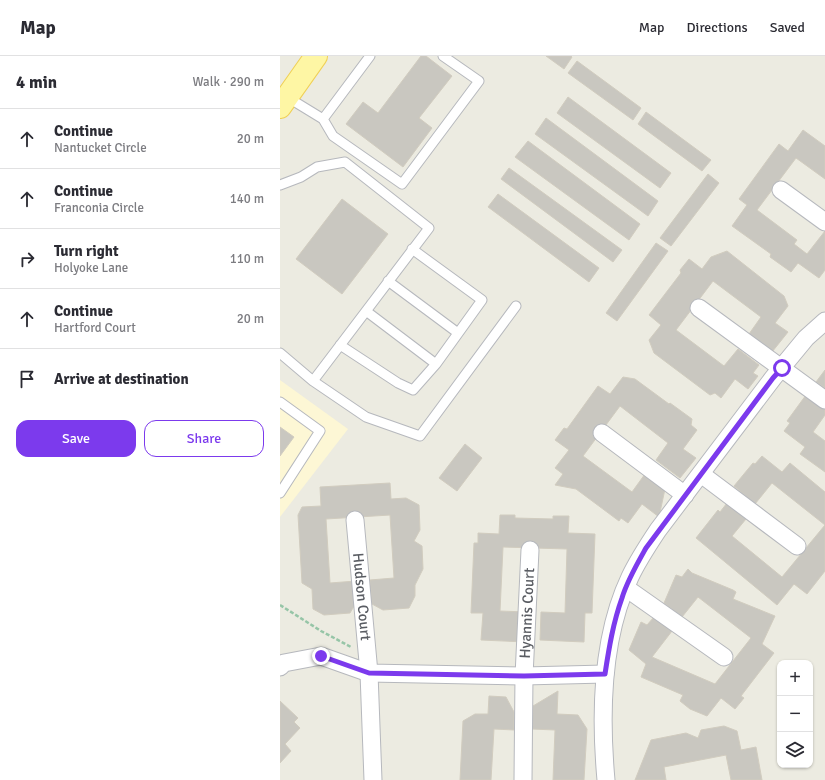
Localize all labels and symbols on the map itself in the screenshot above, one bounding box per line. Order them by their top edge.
route start [773,359,791,377]
street label: Hudson Court [349,552,375,641]
street label: Hyannis Court [516,567,538,659]
route end [312,647,330,665]

